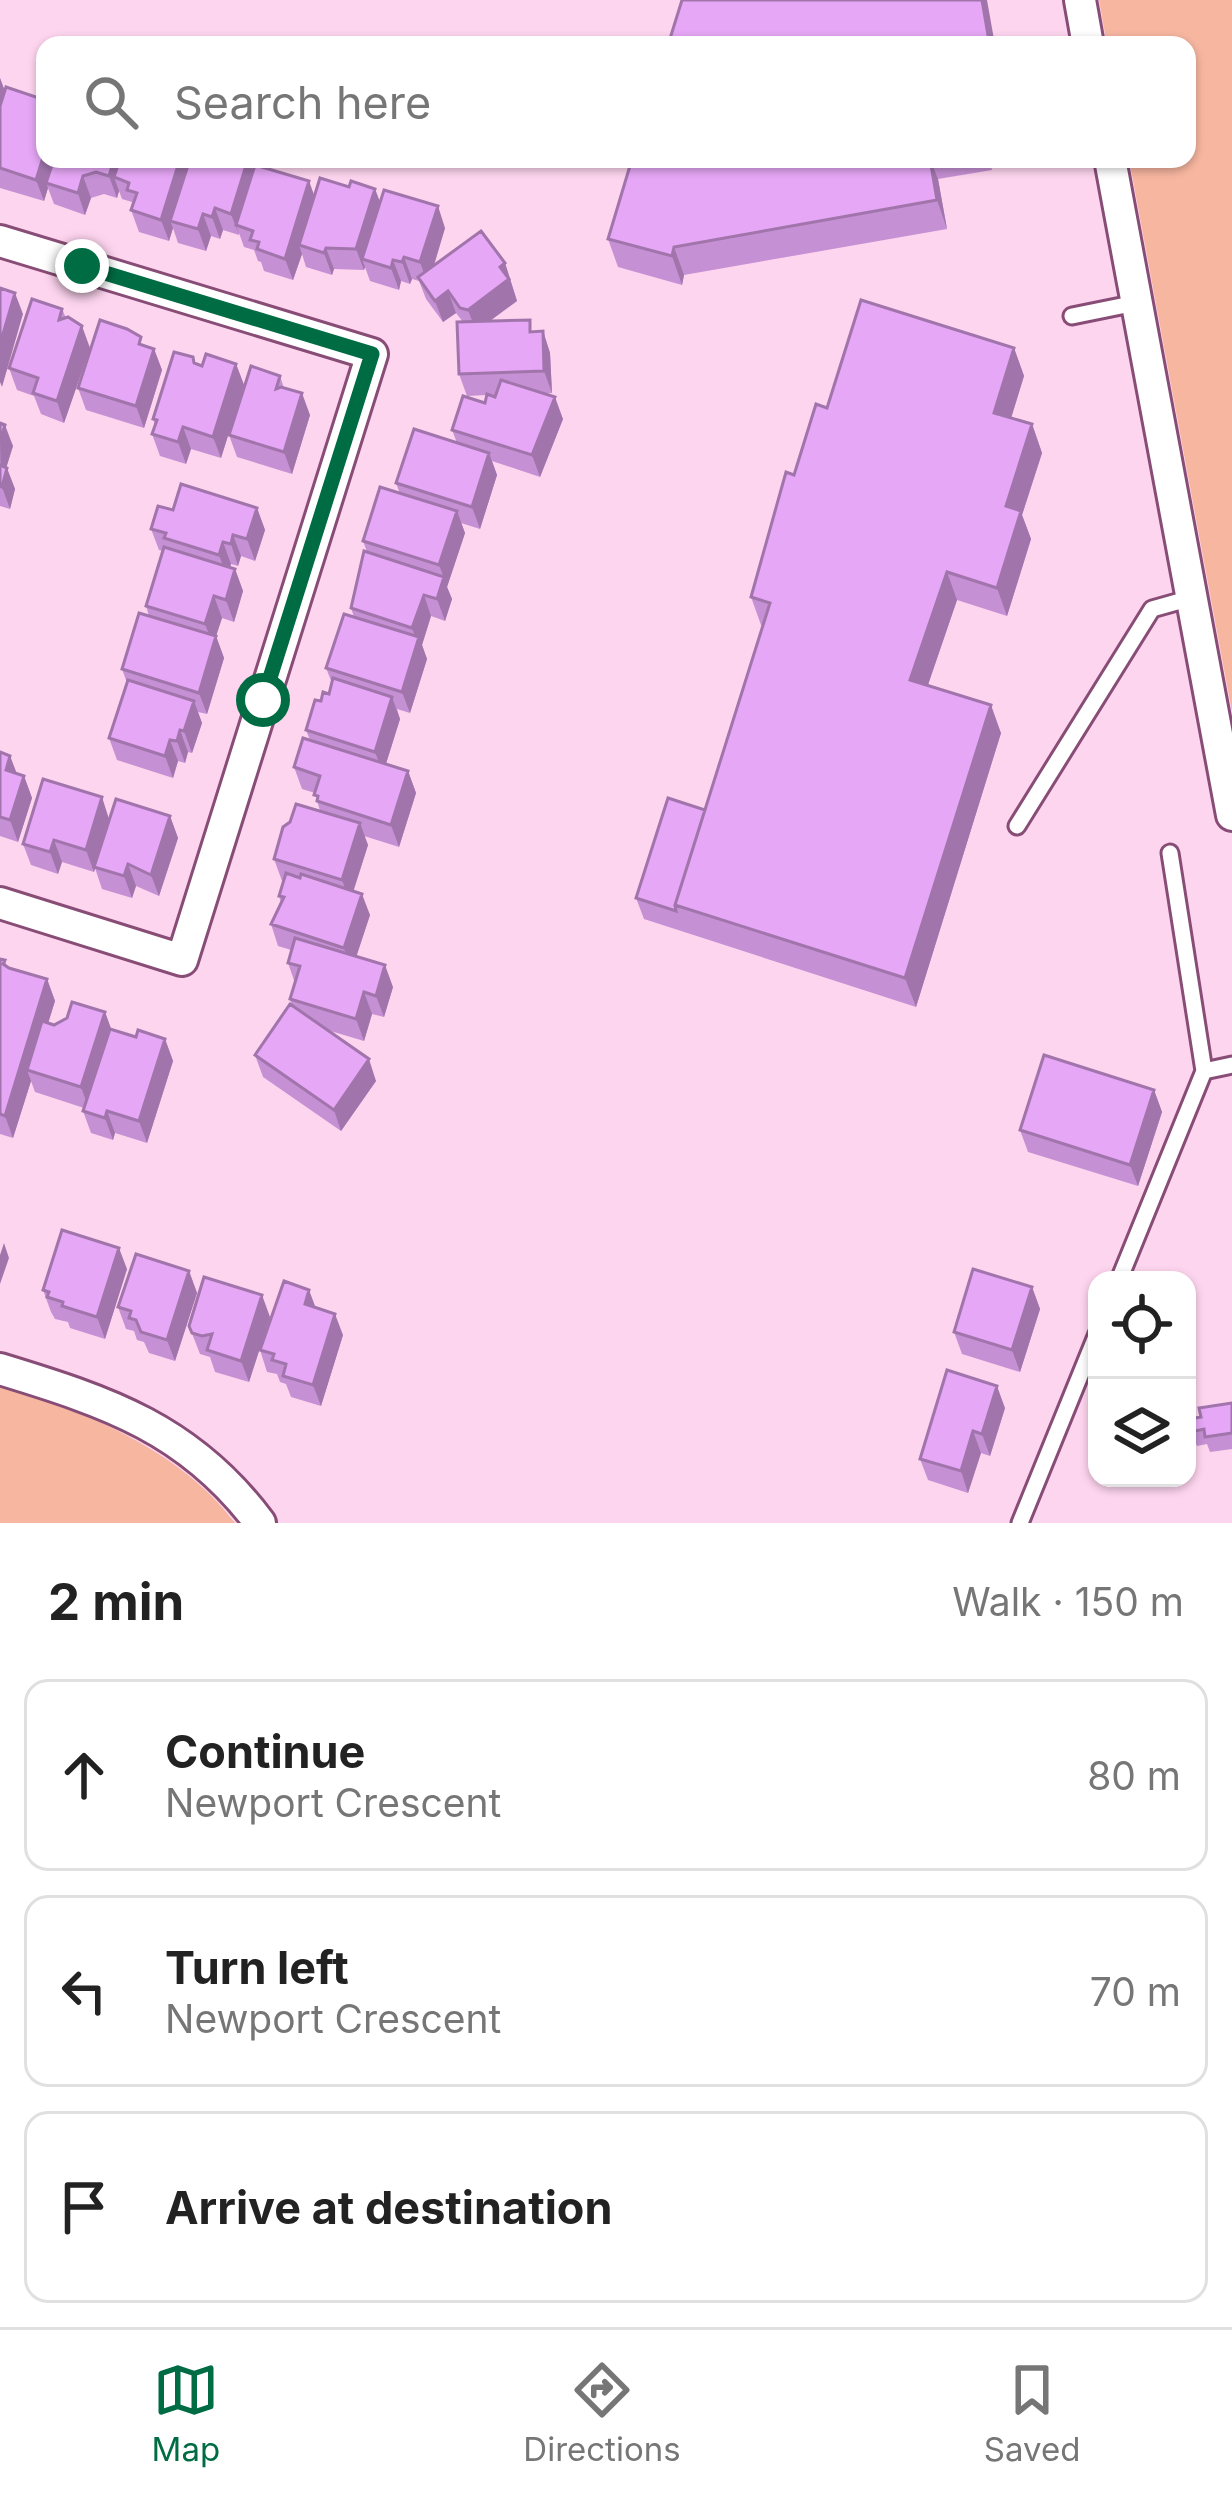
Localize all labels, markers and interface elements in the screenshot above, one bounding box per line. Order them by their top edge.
search box [36,36,1196,168]
icon: search [78,69,144,135]
text: Search here [174,75,431,130]
route end [55,239,109,293]
route start [236,673,290,727]
map controls [1088,1271,1196,1487]
button: locate [1088,1271,1196,1379]
button: layers [1088,1379,1196,1487]
text: 2 min [48,1571,184,1632]
text: Walk · 150 m [952,1578,1184,1625]
text: Continue [165,1724,365,1779]
icon: ahead [51,1742,117,1808]
text: 80 m [1087,1752,1181,1799]
text: Newport Crescent [165,1779,501,1826]
text: Turn left [165,1940,349,1995]
icon: left [51,1958,117,2024]
text: 70 m [1090,1968,1181,2015]
text: Newport Crescent [165,1995,501,2042]
icon: arrive [51,2174,117,2240]
text: Arrive at destination [165,2180,612,2235]
tab: Map [152,2357,220,2469]
tab: Directions [523,2357,681,2469]
tab: Saved [984,2357,1080,2469]

